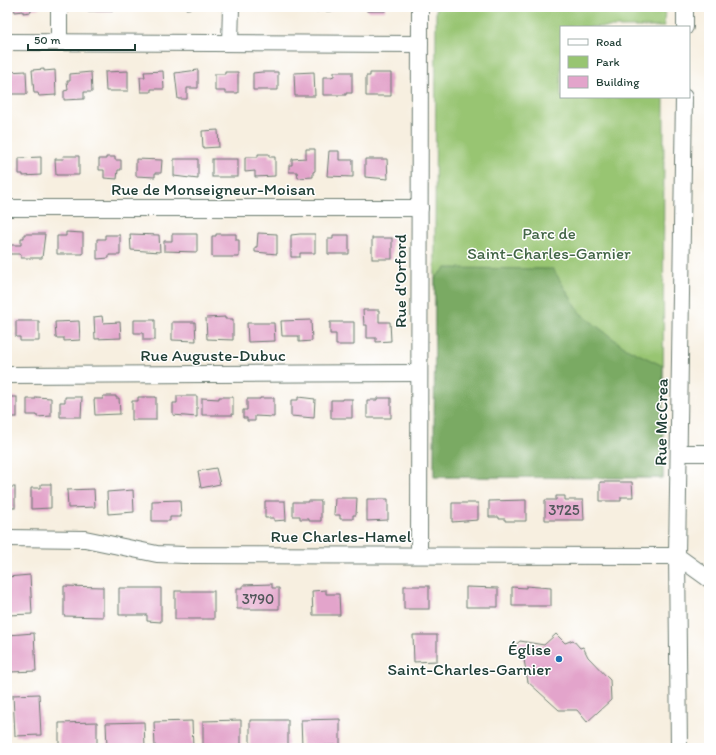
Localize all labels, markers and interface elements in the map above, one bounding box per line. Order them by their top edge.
scale bar [28,26,135,52]
legend [560,26,690,98]
text: 50 m [34,33,60,47]
text: Road [596,35,622,49]
text: Park [596,55,620,69]
text: Building [596,75,640,89]
street label: Rue de Monseigneur-Moisan [111,179,315,199]
park label: Parc de Saint-Charles-Garnier [467,223,631,263]
street label: Rue d'Orford [390,234,410,328]
street label: Rue Auguste-Dubuc [140,345,286,365]
street label: Rue McCrea [650,378,672,466]
house number: 3725 [548,501,580,519]
street label: Rue Charles-Hamel [271,526,412,546]
house number: 3790 [242,590,274,608]
place label: Église Saint-Charles-Garnier [387,639,551,679]
marker: Église Saint-Charles-Garnier [554,654,564,664]

